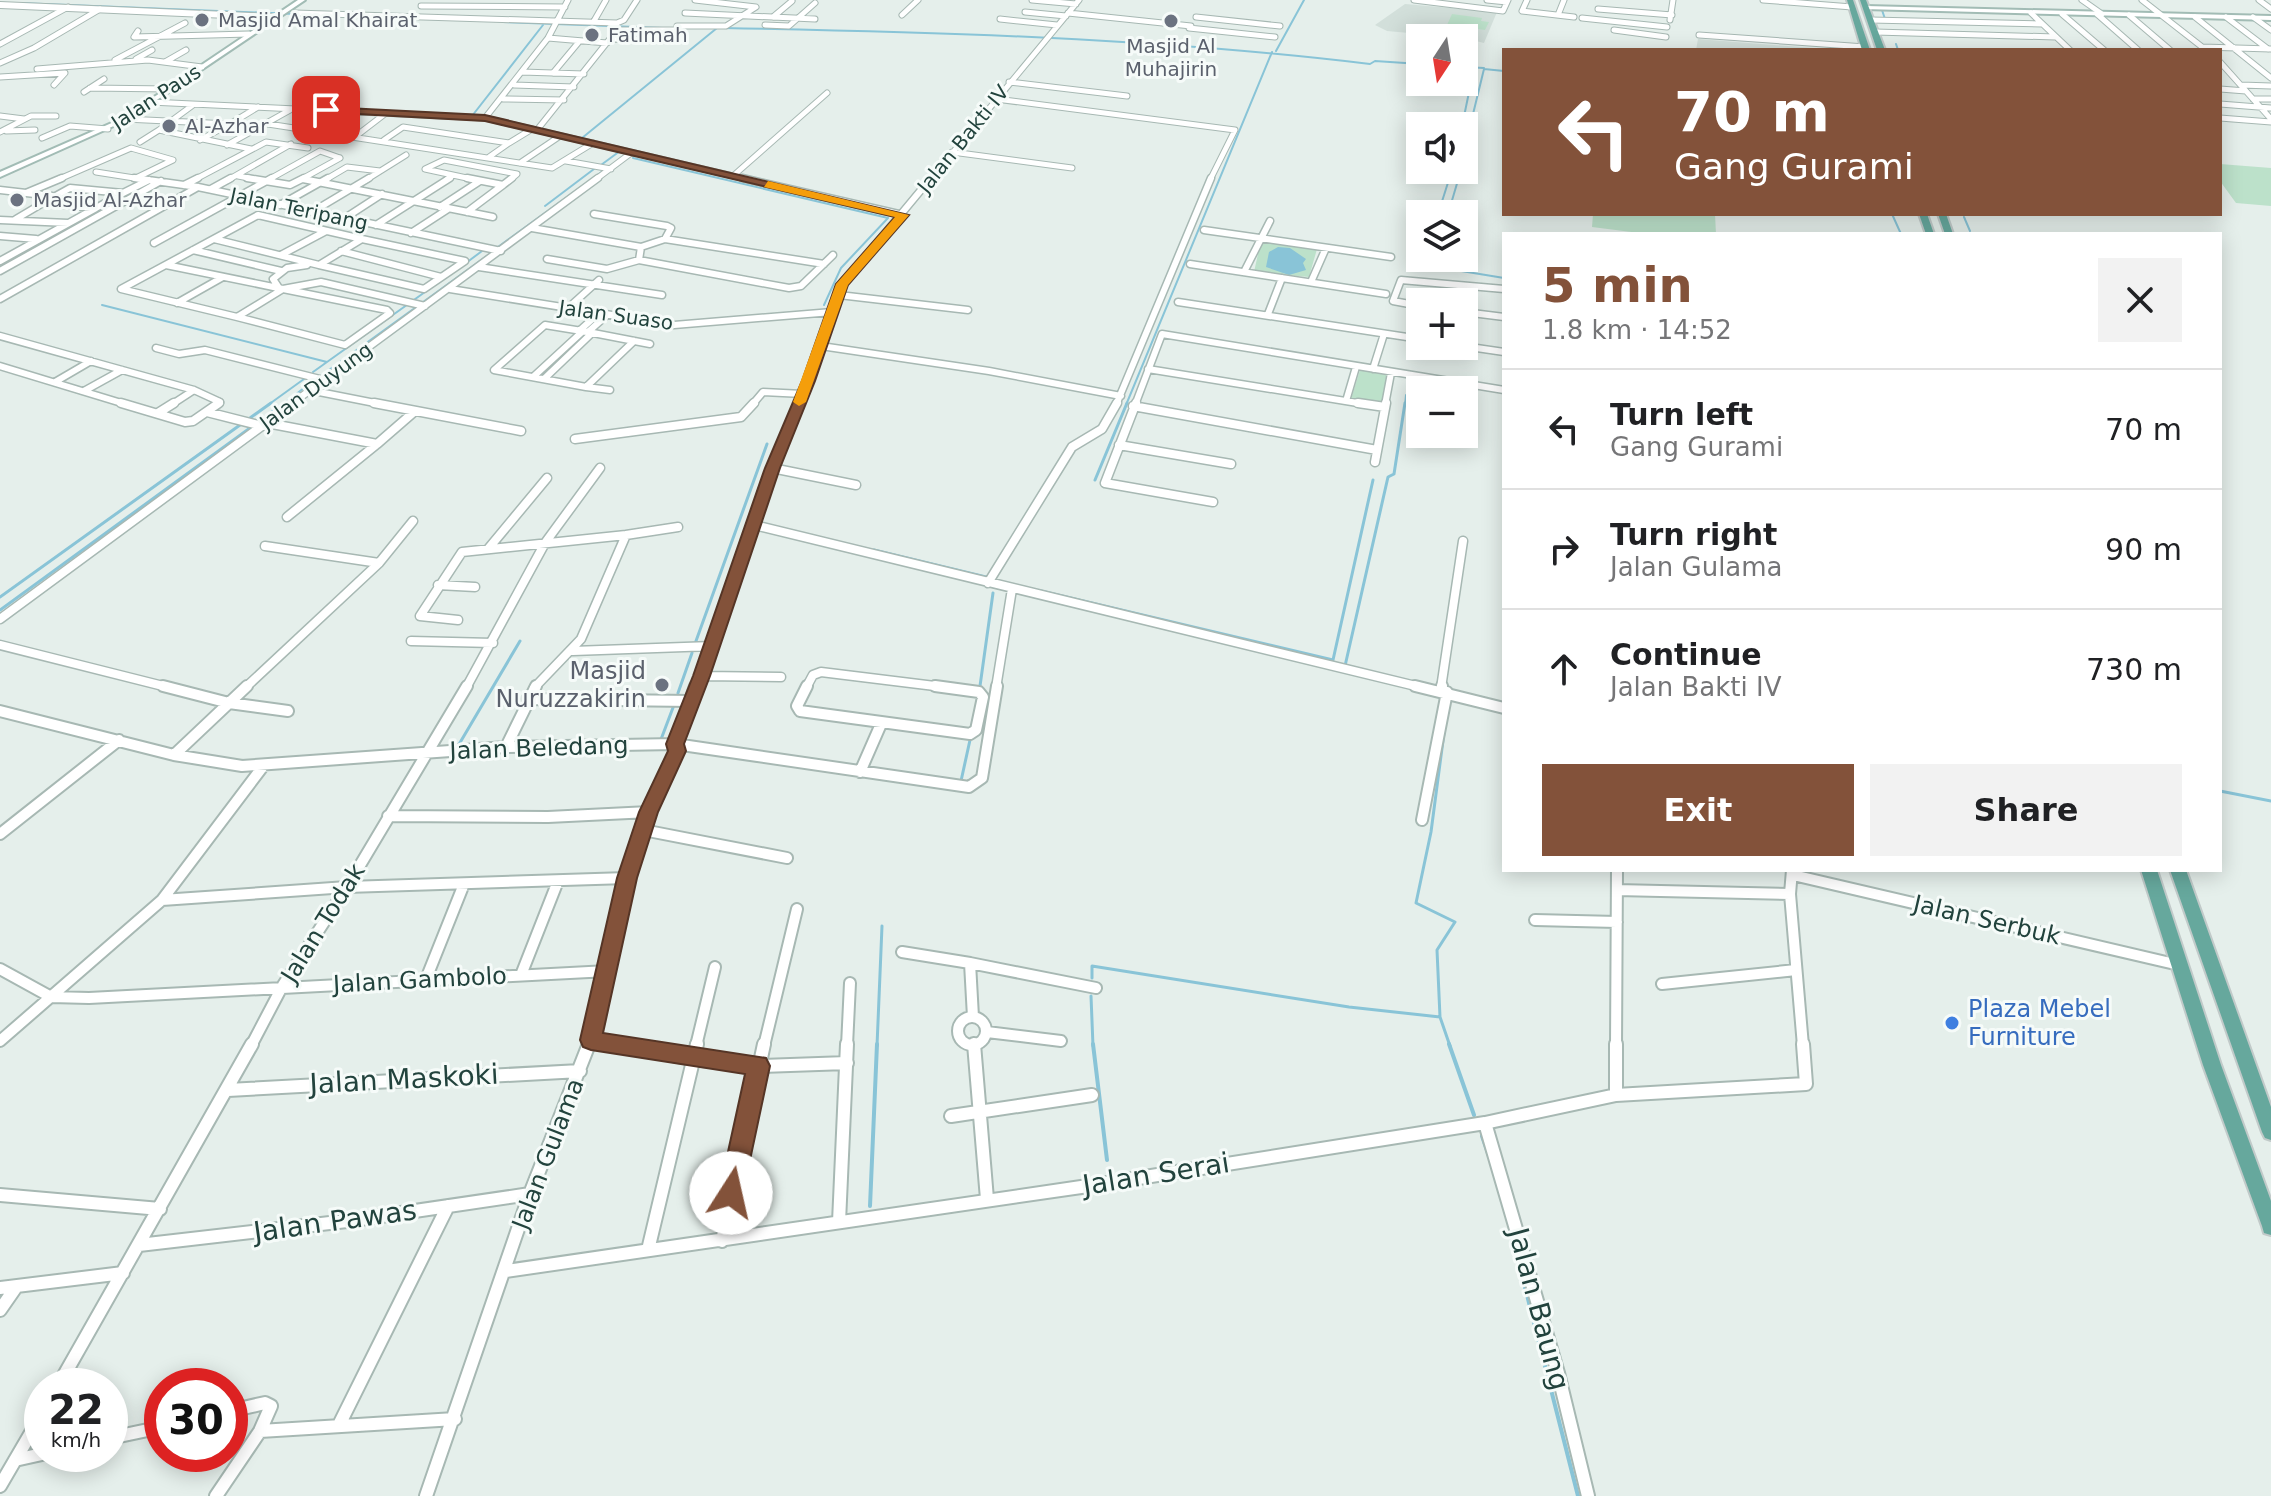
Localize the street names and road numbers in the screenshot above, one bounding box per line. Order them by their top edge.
street label: Jalan Paus [105,59,205,136]
street label: Jalan Bakti IV [911,80,1014,199]
street label: Jalan Teripang [226,182,370,235]
street label: Jalan Suaso [555,295,675,335]
street label: Jalan Duyung [254,337,377,436]
street label: Jalan Beledang [447,731,629,765]
street label: Jalan Todak [274,858,371,989]
street label: Jalan Serbuk [1909,889,2063,951]
street label: Jalan Gambolo [330,961,508,999]
street label: Jalan Maskoki [307,1058,499,1101]
street label: Jalan Gulama [506,1075,590,1235]
street label: Jalan Serai [1078,1146,1232,1202]
street label: Jalan Pawas [249,1193,419,1249]
street label: Jalan Baung [1501,1222,1577,1394]

